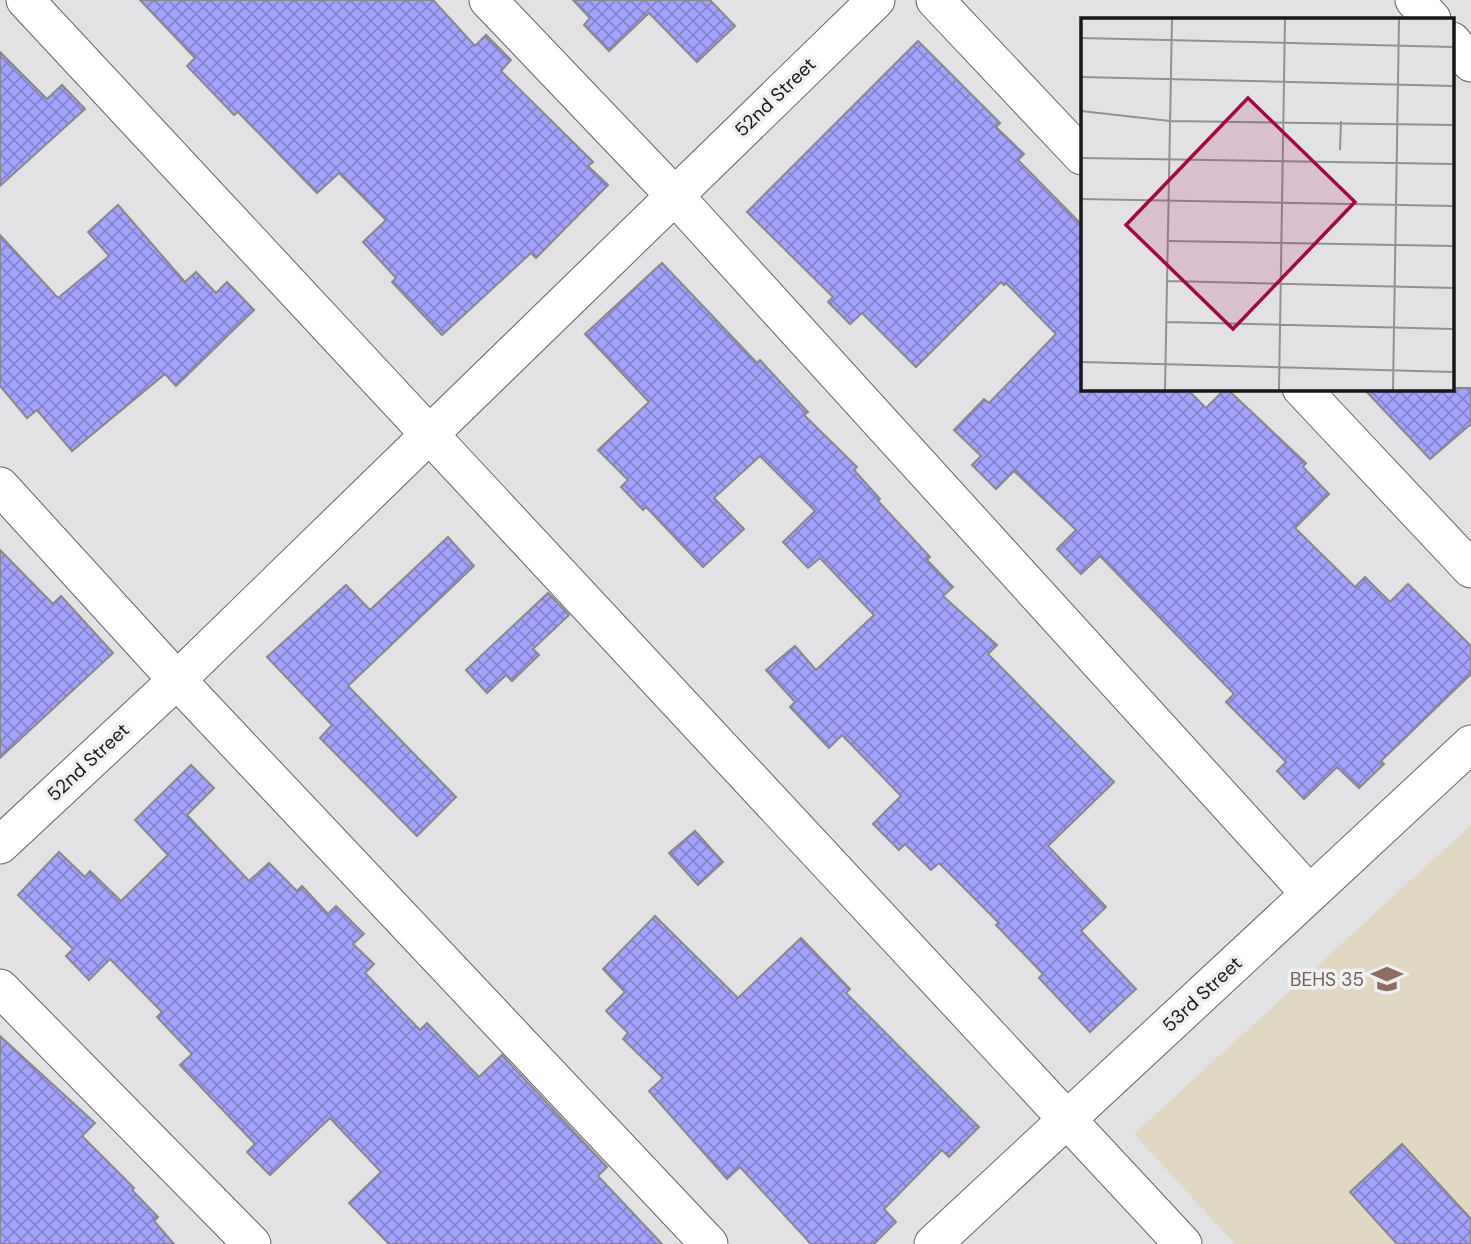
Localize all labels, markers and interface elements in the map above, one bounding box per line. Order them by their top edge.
inset map [1081,18,1454,390]
street label: 52nd Street [729,52,821,142]
street label: 52nd Street [41,717,135,807]
street label: 53rd Street [1157,951,1247,1037]
school or university icon: BEHS 35 [1370,962,1404,996]
place label: BEHS 35 [1290,967,1364,992]

